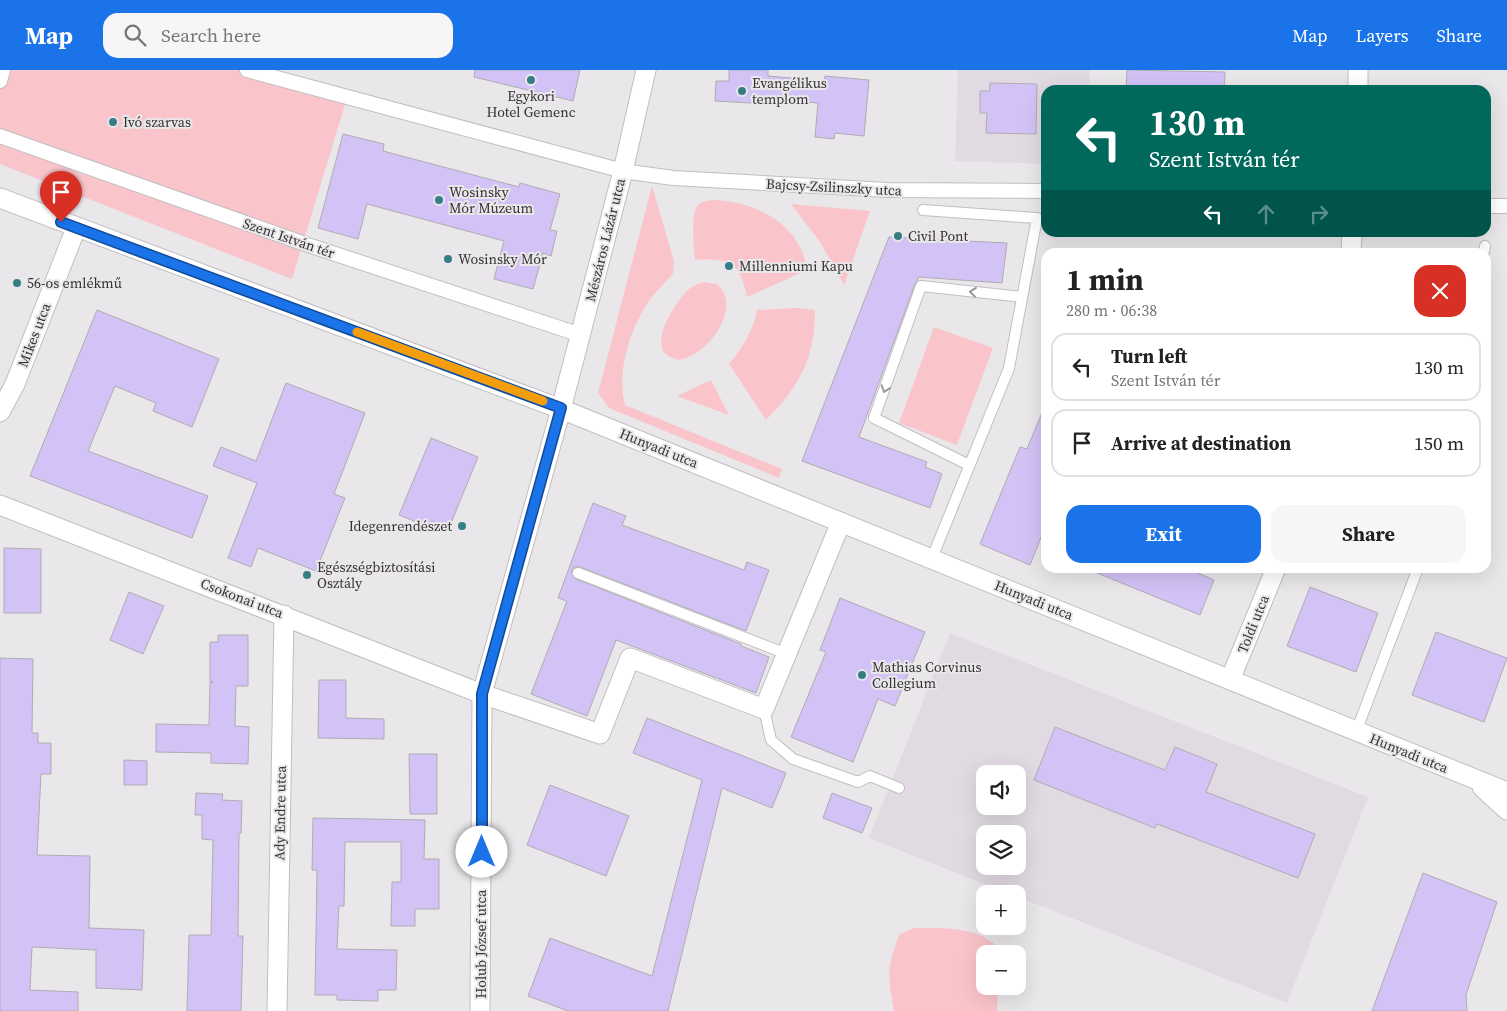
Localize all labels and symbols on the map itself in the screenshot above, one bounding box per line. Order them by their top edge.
place label: Evangélikus templom [752,73,827,109]
marker: Egykori Hotel Gemenc [525,74,537,86]
marker: Evangélikus templom [736,85,748,97]
place label: Egykori Hotel Gemenc [486,86,576,122]
place label: Ivó szarvas [123,112,191,132]
marker: Ivó szarvas [107,116,119,128]
pin [40,171,82,222]
street label: Bajcsy-Zsilinszky utca [766,173,903,201]
street label: Mészáros Lázár utca [580,175,630,304]
place label: Wosinsky Mór Múzeum [449,182,533,218]
marker: Wosinsky Mór Múzeum [433,194,445,206]
street label: Szent István tér [240,213,338,263]
place label: Civil Pont [908,226,969,246]
marker: Civil Pont [892,230,904,242]
place label: Wosinsky Mór [458,249,547,269]
marker: Wosinsky Mór [442,253,454,265]
place label: Millenniumi Kapu [739,256,853,276]
marker: Millenniumi Kapu [723,260,735,272]
place label: 56-os emlékmű [27,273,122,293]
marker: 56-os emlékmű [11,277,23,289]
one-way arrow [969,287,977,298]
street label: Mikes utca [13,299,56,370]
one-way arrow [880,385,890,393]
street label: Hunyadi utca [617,423,702,473]
place label: Idegenrendészet [349,516,452,536]
marker: Idegenrendészet [456,520,468,532]
place label: Egészségbiztosítási Osztály [317,557,435,593]
marker: Egészségbiztosítási Osztály [301,569,313,581]
street label: Csokonai utca [198,573,287,623]
street label: Hunyadi utca [992,575,1077,625]
street label: Toldi utca [1232,591,1274,656]
place label: Mathias Corvinus Collegium [872,657,982,693]
marker: Mathias Corvinus Collegium [856,669,868,681]
street label: Hunyadi utca [1367,728,1452,778]
street label: Ady Endre utca [269,764,291,861]
position arrow [455,825,507,877]
street label: Holub József utca [471,889,491,998]

